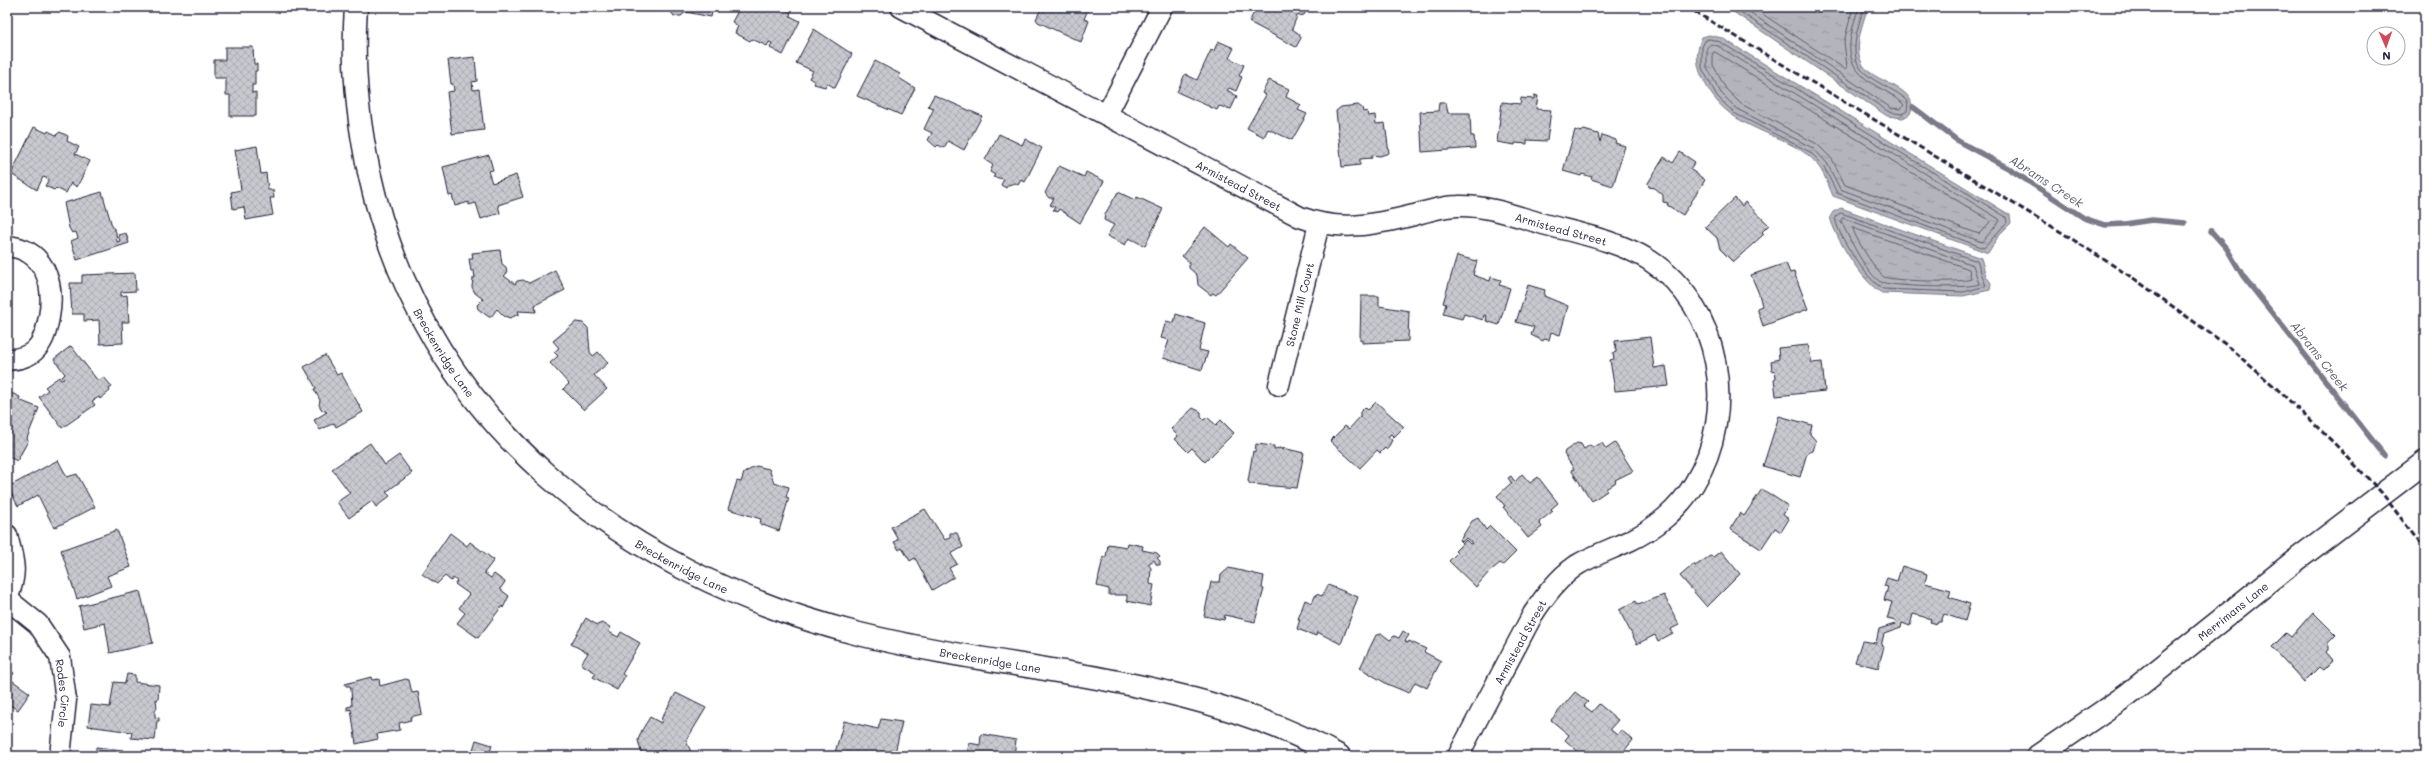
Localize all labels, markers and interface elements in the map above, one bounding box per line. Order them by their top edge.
north arrow [2366,26,2406,66]
text: N [2382,49,2391,64]
water label: Abrams Creek [2007,151,2087,211]
street label: Armistead Street [1194,156,1285,214]
street label: Armistead Street [1513,208,1609,248]
street label: Stone Mill Court [1281,261,1317,348]
street label: Breckenridge Lane [411,305,478,400]
water label: Abrams Creek [2288,318,2353,395]
street label: Breckenridge Lane [633,535,731,596]
street label: Merrimans Lane [2194,578,2271,643]
street label: Armistead Street [1491,597,1550,687]
street label: Breckenridge Lane [938,644,1042,676]
street label: Rodes Circle [53,658,74,728]

